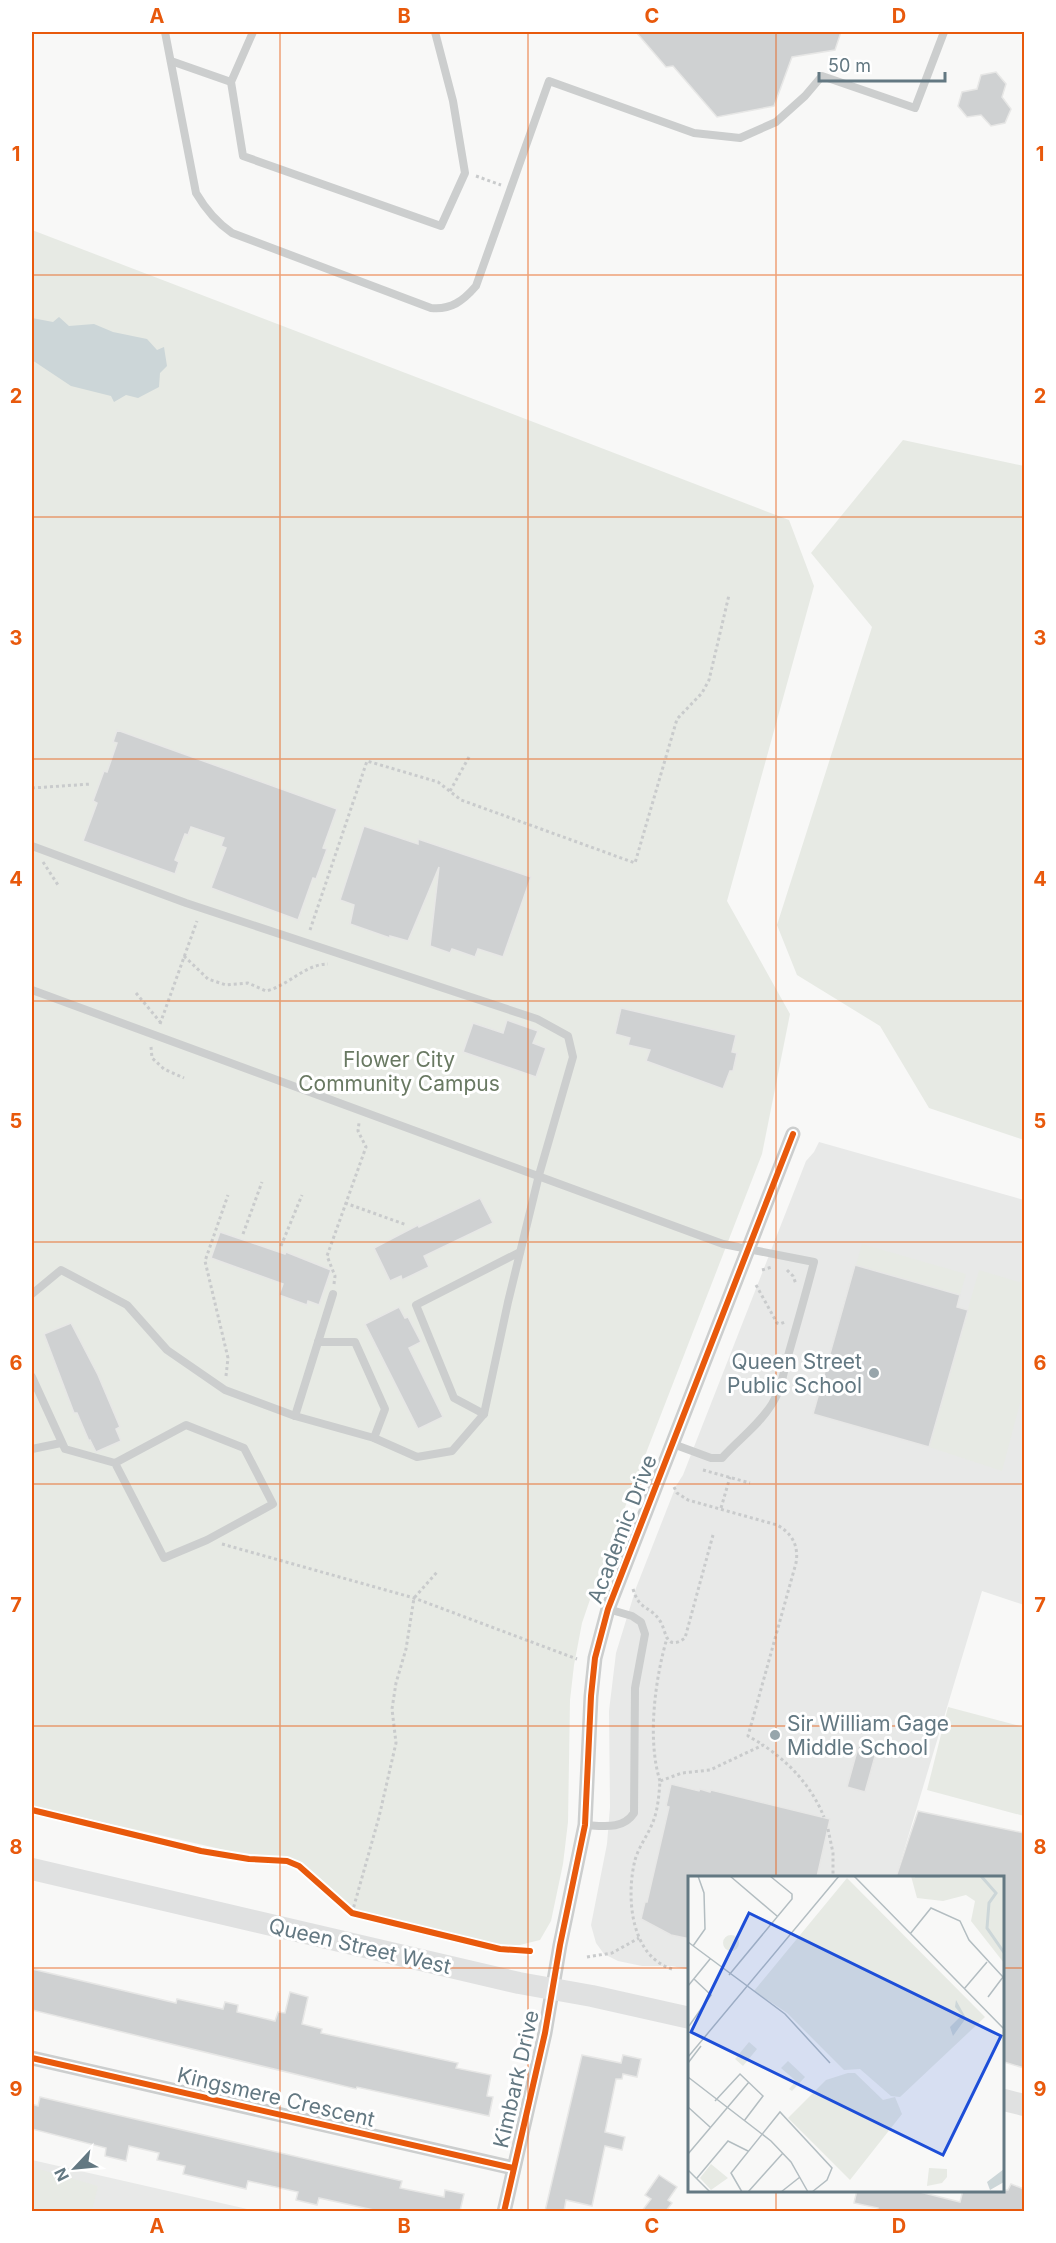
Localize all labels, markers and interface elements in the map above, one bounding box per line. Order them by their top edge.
text: A [150,4,165,28]
text: B [397,4,411,28]
text: C [645,4,659,28]
text: D [892,4,906,28]
scale bar [819,45,945,83]
text: 50 m [828,55,871,76]
text: 1 [12,142,20,166]
text: 1 [1036,142,1044,166]
text: 2 [10,384,22,408]
text: 2 [1034,384,1046,408]
text: 3 [10,626,22,650]
text: 3 [1034,626,1046,650]
text: 4 [9,867,23,891]
text: 4 [1033,867,1047,891]
park label: Flower City Community Campus [298,1047,500,1096]
text: 5 [10,1109,22,1133]
text: 5 [1034,1109,1046,1133]
place label: Queen Street Public School [727,1349,862,1398]
text: 6 [10,1351,23,1375]
text: 6 [1034,1351,1047,1375]
marker: Queen Street Public School [867,1366,881,1380]
street label: Academic Drive [582,1451,662,1607]
text: 7 [10,1593,22,1617]
text: 7 [1034,1593,1046,1617]
place label: Sir William Gage Middle School [787,1711,949,1760]
marker: Sir William Gage Middle School [768,1728,782,1742]
text: 8 [9,1835,23,1859]
text: 8 [1033,1835,1047,1859]
inset map [688,1876,1005,2192]
street label: Queen Street West [266,1913,454,1979]
street label: Kimbark Drive [488,2008,544,2150]
street label: Kingsmere Crescent [175,2062,377,2132]
text: 9 [10,2077,23,2101]
text: 9 [1034,2077,1047,2101]
north arrow [45,2138,105,2198]
text: N [50,2165,73,2184]
text: A [150,2214,165,2238]
text: B [397,2214,411,2238]
text: C [645,2214,659,2238]
text: D [892,2214,906,2238]

